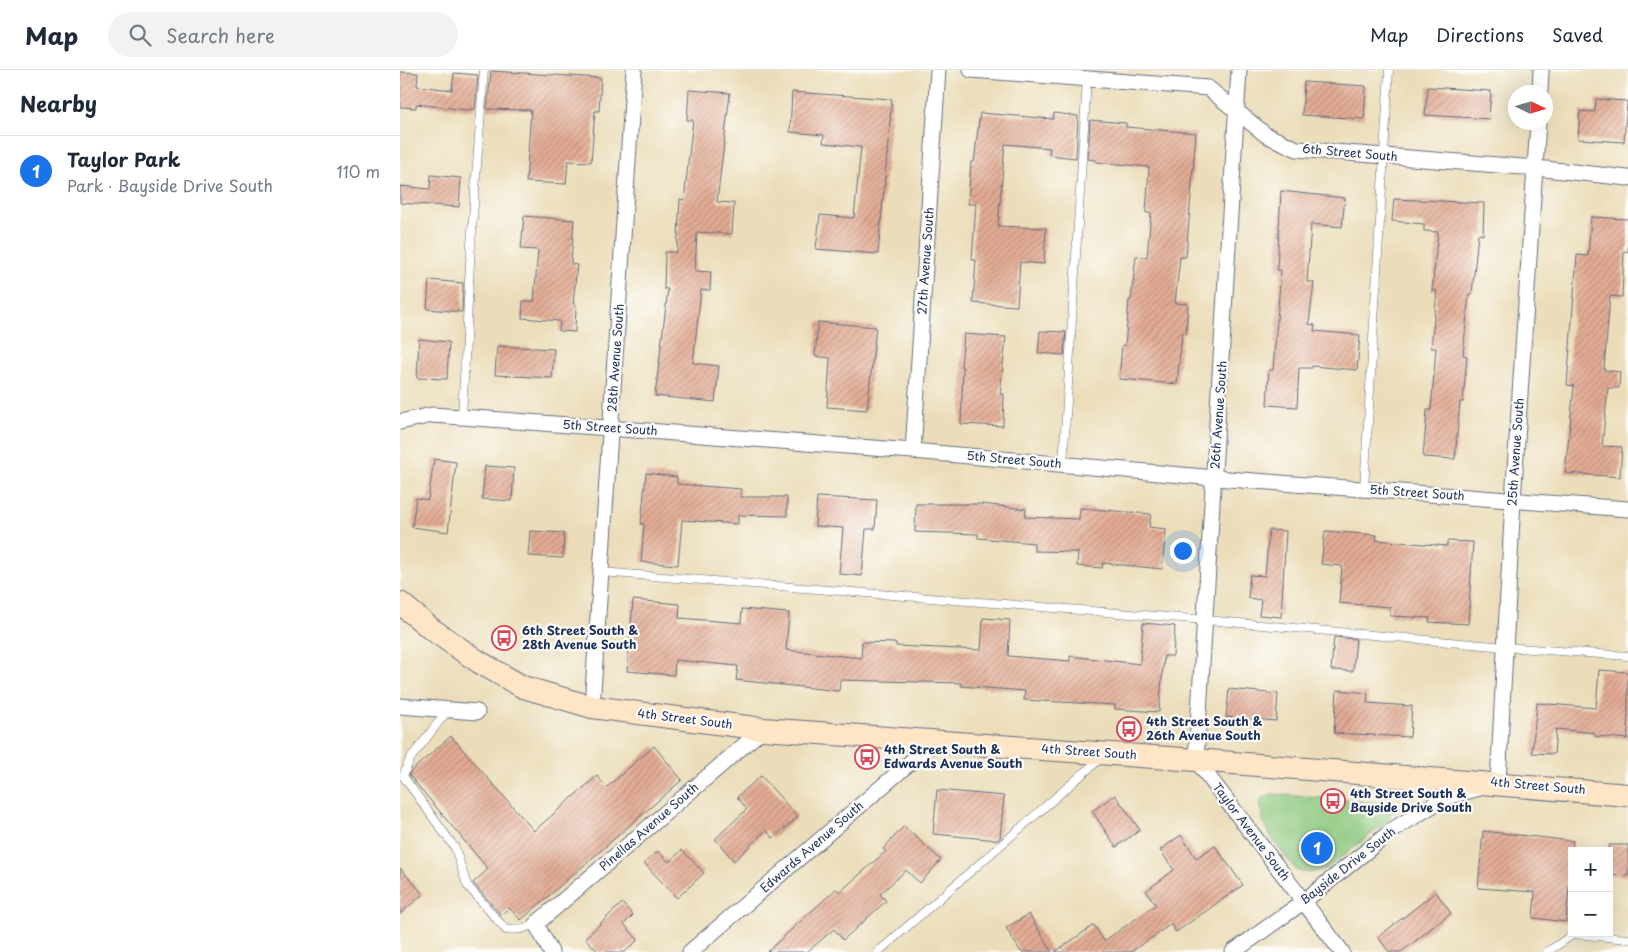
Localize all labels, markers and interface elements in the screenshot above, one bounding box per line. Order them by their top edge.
search box [108,12,458,57]
text: Map [25,17,78,53]
icon: search [126,21,154,49]
text: Search here [166,21,275,49]
text: Map [1370,21,1408,48]
text: Directions [1436,21,1524,48]
text: Saved [1552,21,1603,48]
north arrow [1508,85,1553,130]
text: Nearby [20,87,97,119]
street label: 6th Street South [1302,139,1398,165]
text: Taylor Park [67,145,180,173]
text: 1 [32,159,40,183]
text: 110 m [337,159,380,183]
text: Park · Bayside Drive South [67,173,273,197]
street label: 27th Avenue South [912,207,938,315]
street label: 28th Avenue South [602,303,628,413]
street label: 26th Avenue South [1205,360,1231,470]
street label: 25th Avenue South [1502,397,1528,507]
street label: 5th Street South [562,415,658,439]
street label: 5th Street South [966,446,1062,472]
street label: 5th Street South [1369,480,1465,504]
your location [1170,538,1196,564]
place label: 6th Street South & 28th Avenue South [522,621,638,653]
bus stop icon: 6th Street South & 28th Avenue South [491,625,517,651]
street label: 4th Street South [637,703,734,733]
place label: 4th Street South & 26th Avenue South [1146,712,1263,744]
bus stop icon: 4th Street South & 26th Avenue South [1116,716,1142,742]
street label: 4th Street South [1041,739,1137,763]
place label: 4th Street South & Edwards Avenue South [884,740,1022,772]
bus stop icon: 4th Street South & Edwards Avenue South [854,744,880,770]
street label: 4th Street South [1490,772,1586,798]
street label: Pinellas Avenue South [595,778,702,875]
street label: Taylor Avenue South [1209,778,1295,884]
place label: 4th Street South & Bayside Drive South [1350,784,1472,816]
bus stop icon: 4th Street South & Bayside Drive South [1320,788,1346,814]
street label: Edwards Avenue South [756,796,867,896]
street label: Bayside Drive South [1296,822,1399,908]
pin: 1 [1301,829,1333,867]
map controls [1568,847,1613,937]
button: + [1568,847,1613,892]
button: − [1568,892,1613,937]

